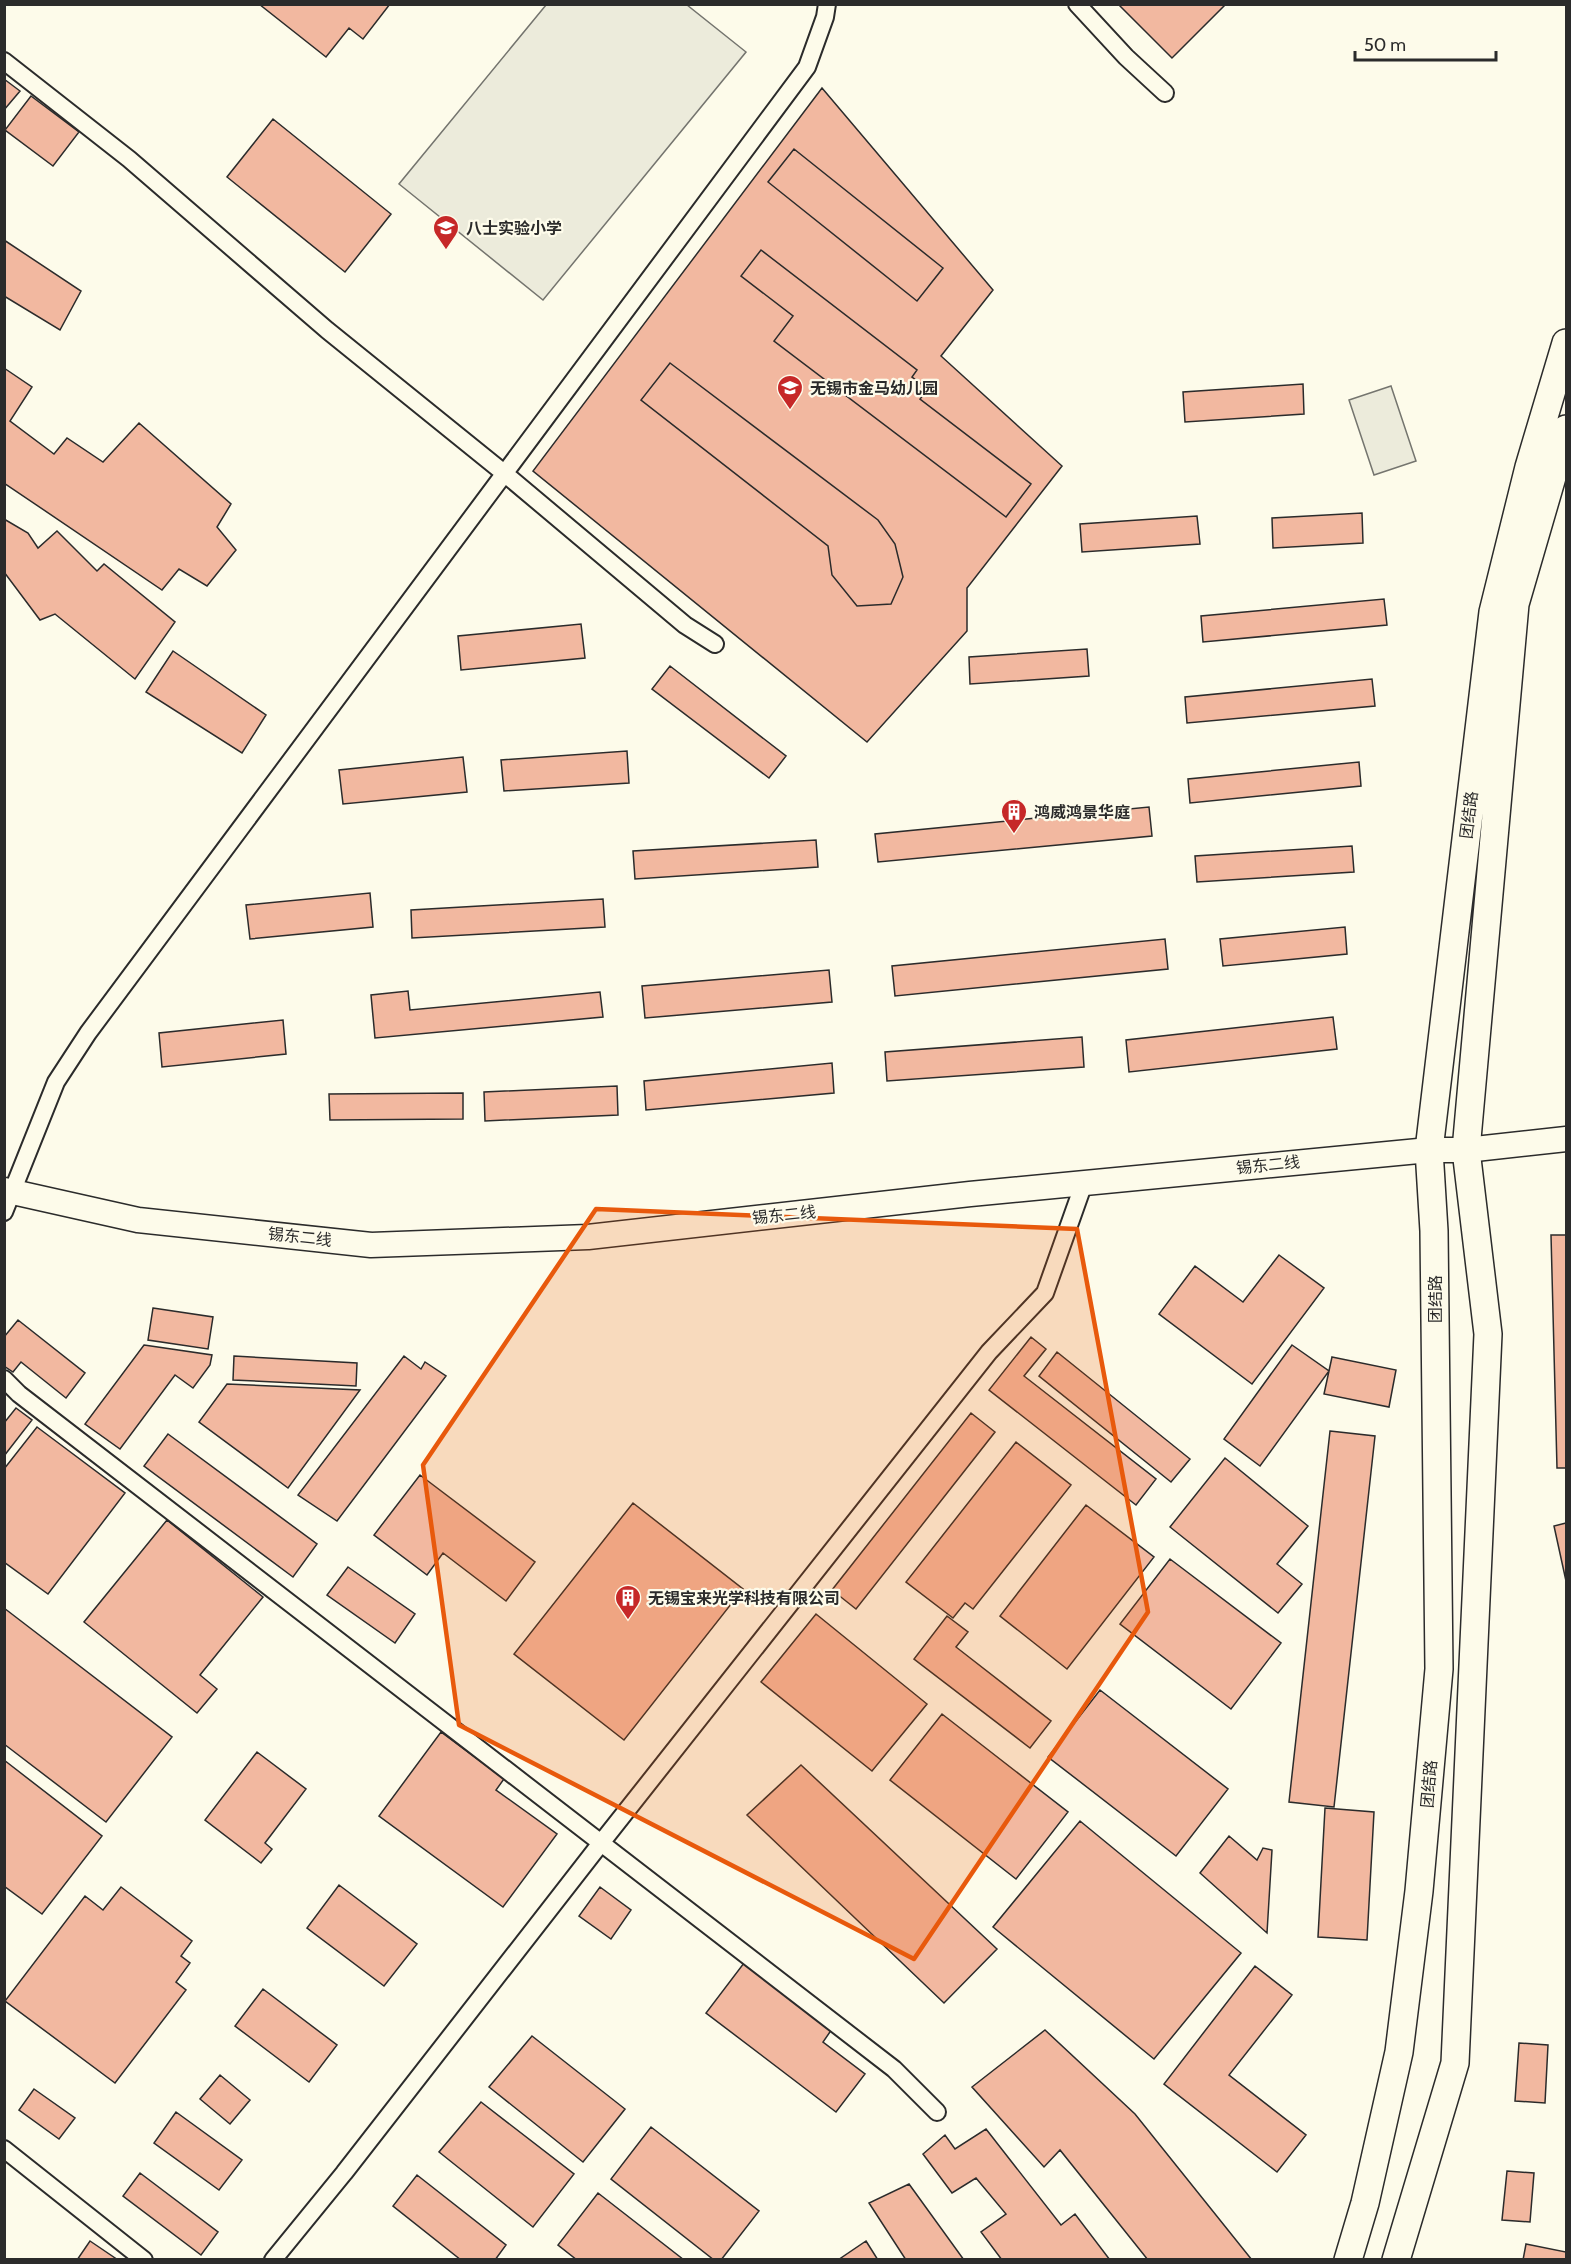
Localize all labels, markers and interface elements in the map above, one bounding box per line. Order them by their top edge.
scale bar [1355,24,1496,62]
text: 50 m [1364,34,1406,56]
school or university icon: 八士实验小学 [431,213,461,251]
place label: 八士实验小学 [466,219,562,238]
school or university icon: 无锡市金马幼儿园 [775,373,805,411]
place label: 无锡市金马幼儿园 [810,379,938,398]
street label: 团结路 [1457,790,1481,840]
building icon: 鸿威鸿景华庭 [999,797,1029,835]
place label: 鸿威鸿景华庭 [1034,803,1130,822]
street label: 锡东二线 [1235,1152,1301,1178]
street label: 锡东二线 [751,1202,817,1228]
street label: 锡东二线 [267,1224,333,1250]
street label: 团结路 [1426,1275,1445,1323]
building icon: 无锡宝来光学科技有限公司 [613,1583,643,1621]
place label: 无锡宝来光学科技有限公司 [648,1589,840,1608]
street label: 团结路 [1417,1759,1441,1809]

